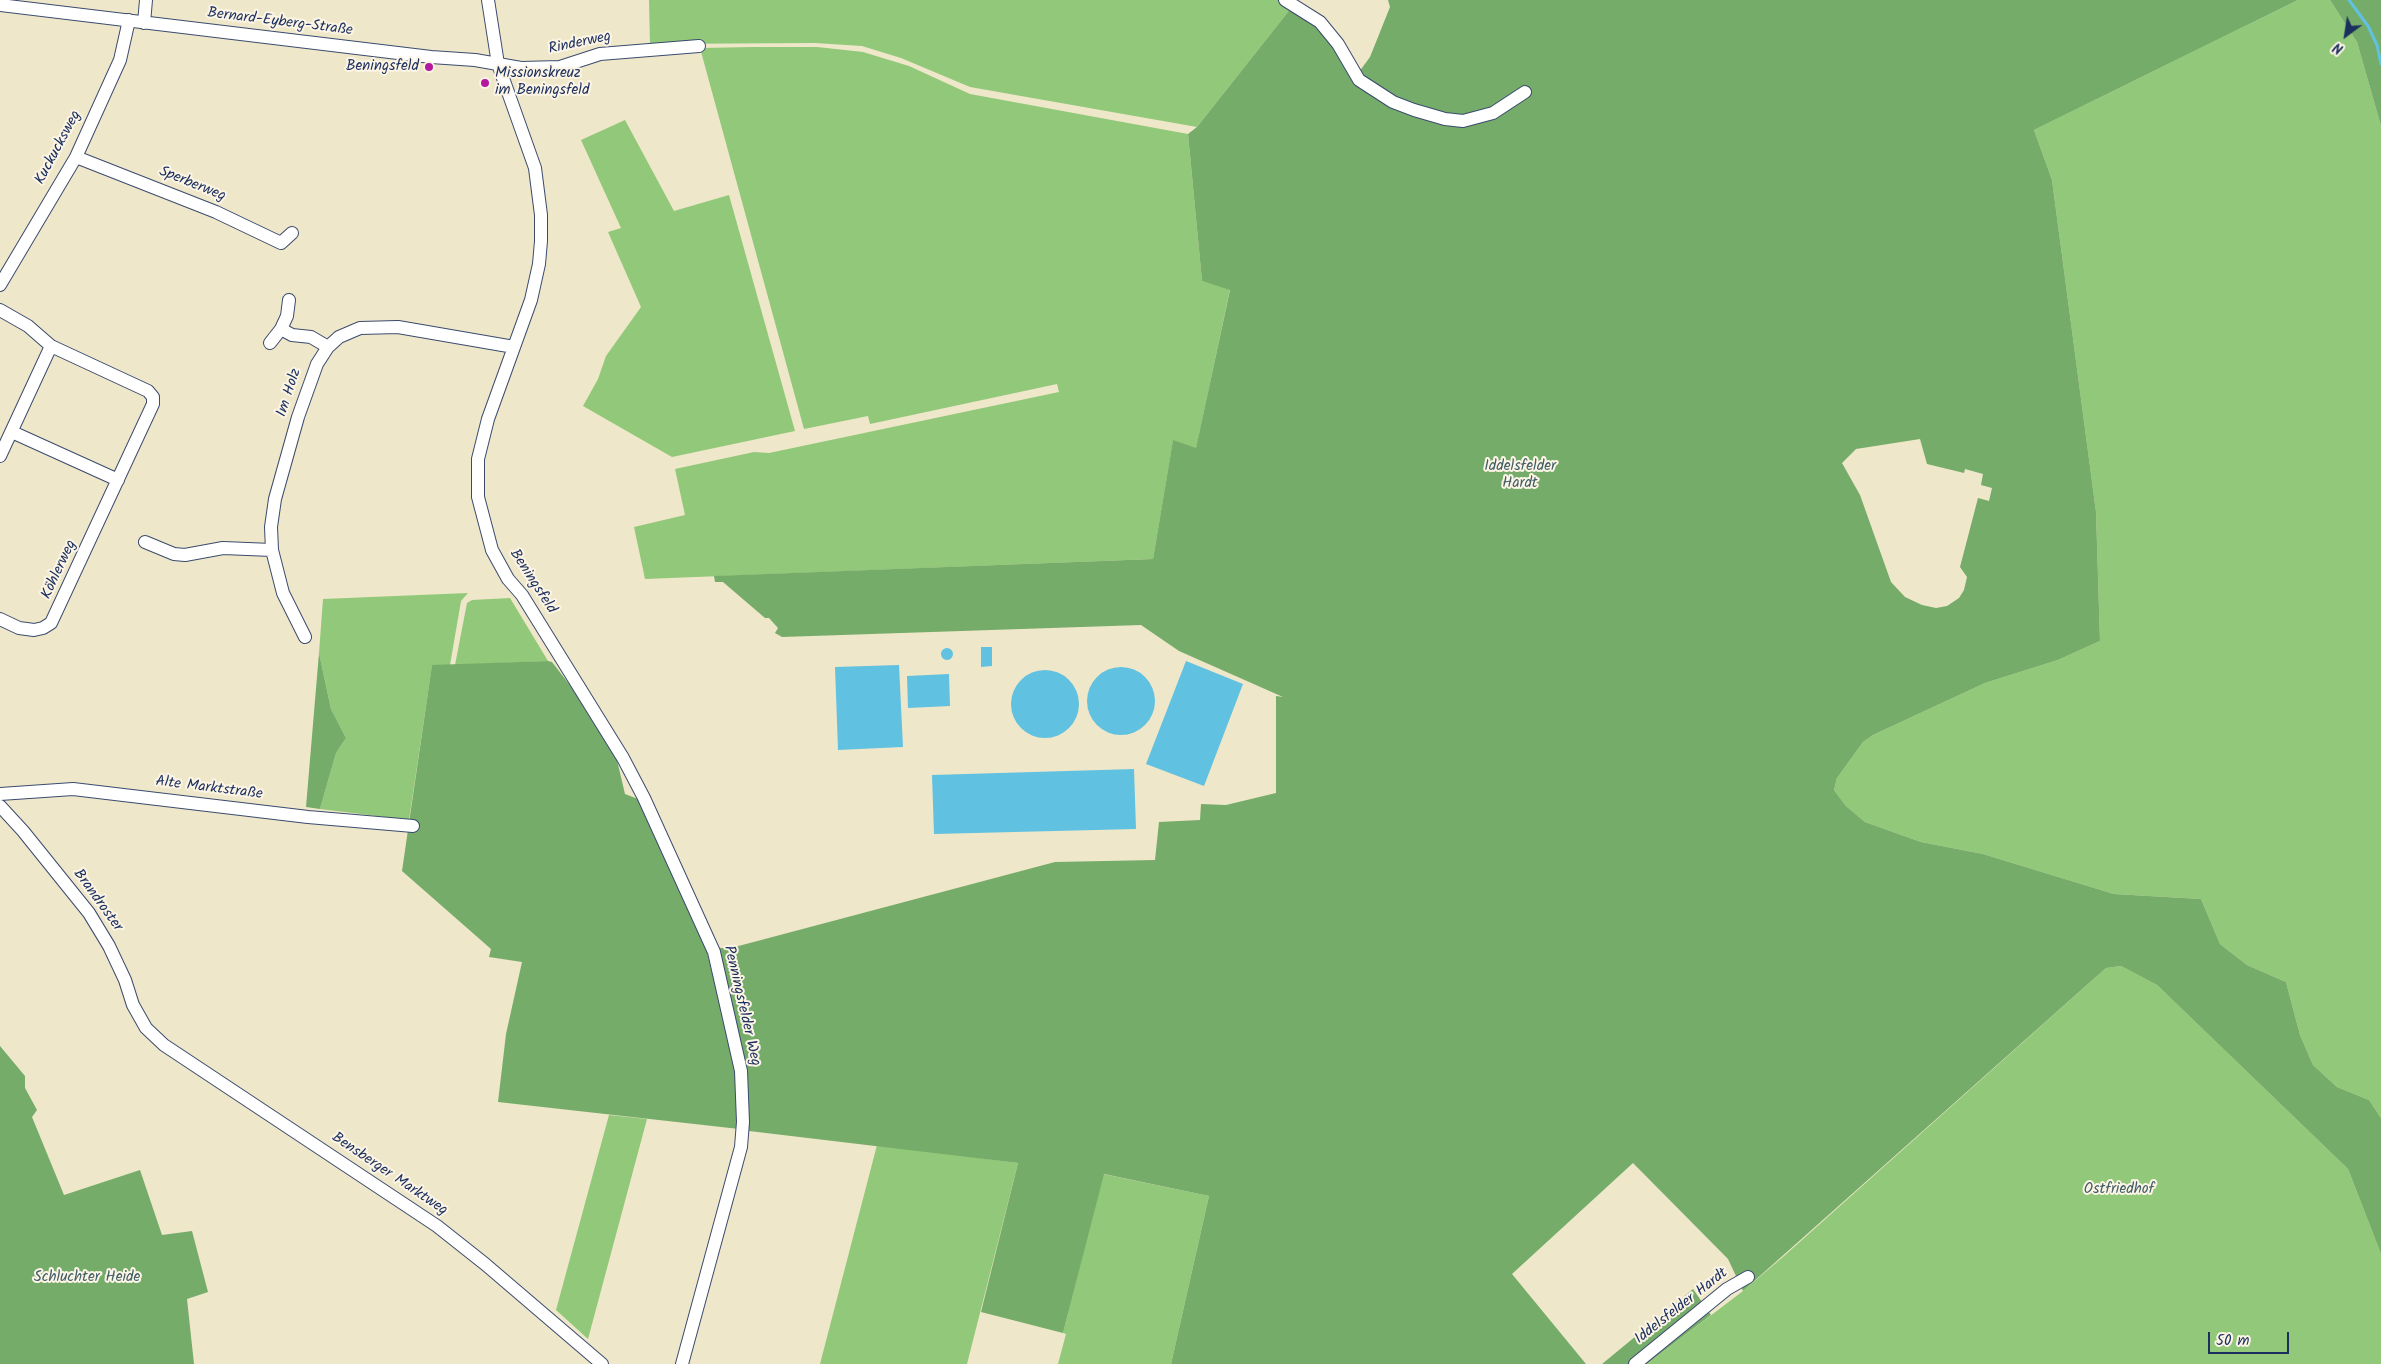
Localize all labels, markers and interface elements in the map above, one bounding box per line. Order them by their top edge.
street label: Bernard-Eyberg-Straße [206,5,354,41]
north arrow [2321,10,2371,60]
street label: Rinderweg [547,29,613,59]
text: N [2329,36,2348,60]
place label: Beningsfeld [346,58,419,76]
marker: Beningsfeld [423,61,435,73]
place label: Missionskreuz im Beningsfeld [495,65,589,100]
marker: Missionskreuz im Beningsfeld [479,77,491,89]
street label: Kuckucksweg [32,108,86,188]
street label: Sperberweg [156,163,228,207]
street label: Im Holz [274,367,306,419]
park label: Iddelsfelder Hardt [1484,458,1556,493]
street label: Köhlerweg [39,538,81,602]
street label: Beningsfeld [505,547,559,617]
street label: Alte Marktstraße [154,774,264,804]
street label: Brandroster [68,866,126,936]
street label: Penningsfelder Weg [718,944,764,1068]
street label: Bensberger Marktweg [328,1130,450,1220]
park label: Ostfriedhof [2084,1181,2154,1199]
street label: Iddelsfelder Hardt [1632,1265,1732,1349]
park label: Schluchter Heide [34,1269,140,1287]
scale bar [2211,1322,2292,1354]
text: 50 m [2216,1329,2250,1353]

